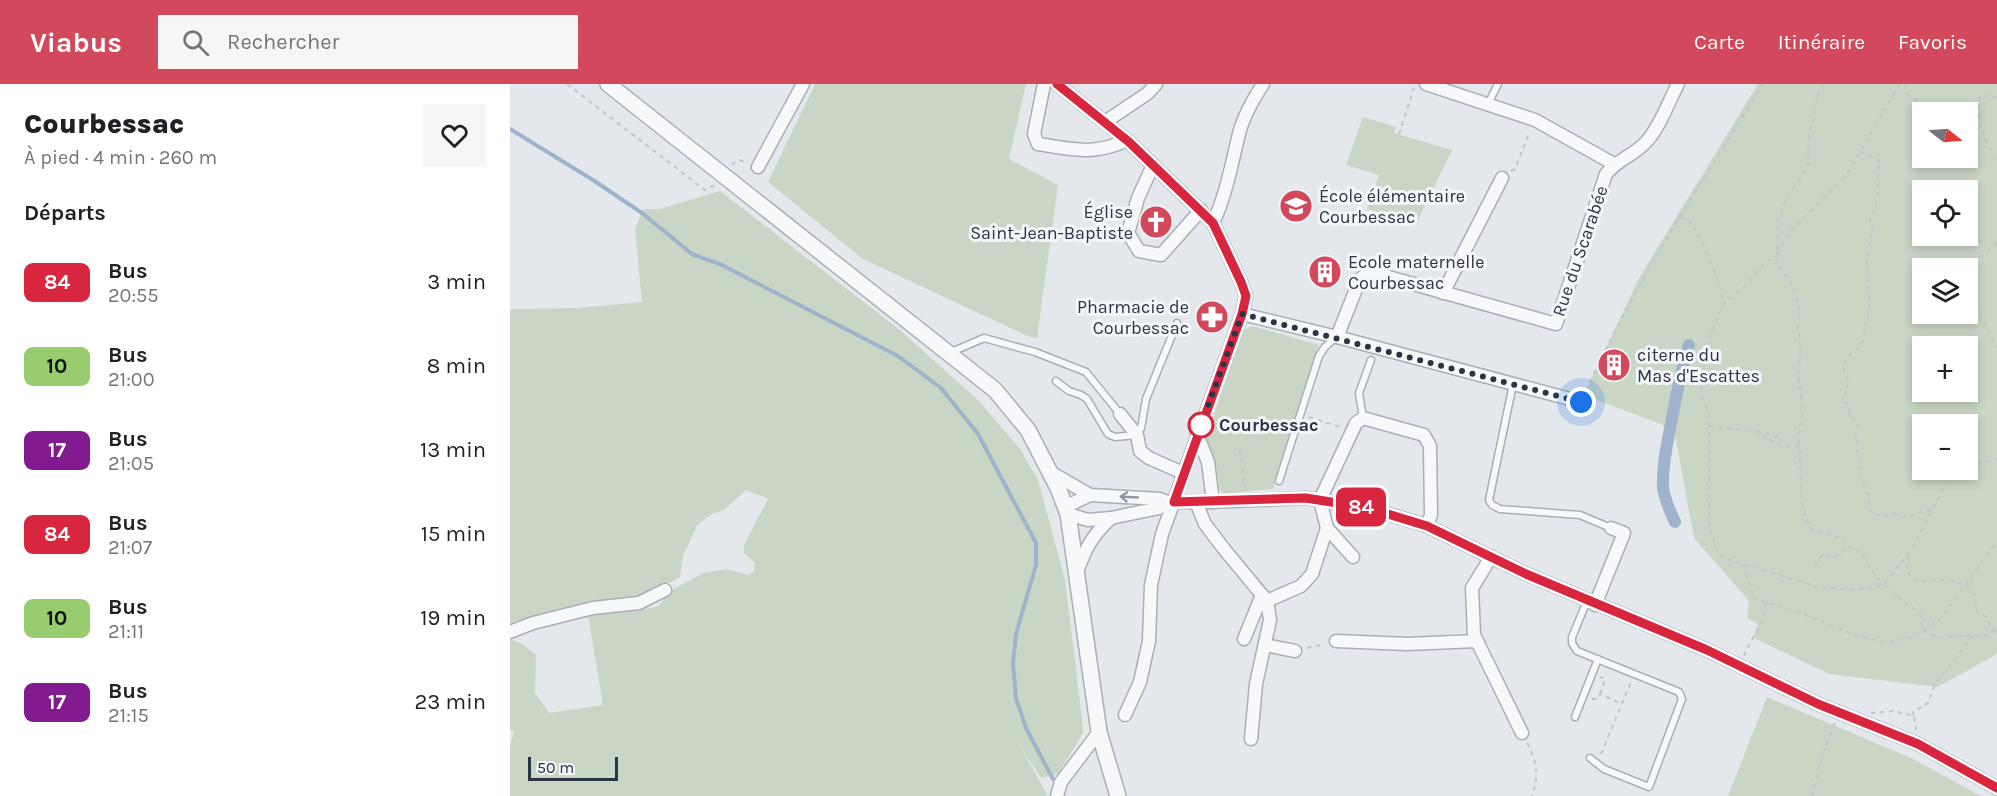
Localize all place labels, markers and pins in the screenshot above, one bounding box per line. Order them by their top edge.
place label: École élémentaire Courbessac [1319,184,1465,228]
school or university icon: École élémentaire Courbessac [1278,188,1314,224]
place label: Église Saint-Jean-Baptiste [970,200,1133,244]
church icon: Église Saint-Jean-Baptiste [1138,204,1174,240]
place label: Ecole maternelle Courbessac [1348,251,1485,294]
building icon: Ecole maternelle Courbessac [1307,254,1343,290]
place label: Pharmacie de Courbessac [1077,296,1189,339]
pharmacy icon: Pharmacie de Courbessac [1194,299,1230,335]
place label: citerne du Mas d'Escattes [1637,344,1760,387]
building icon: citerne du Mas d'Escattes [1596,347,1632,383]
marker: Courbessac [1188,412,1214,438]
place label: Courbessac [1219,414,1319,436]

